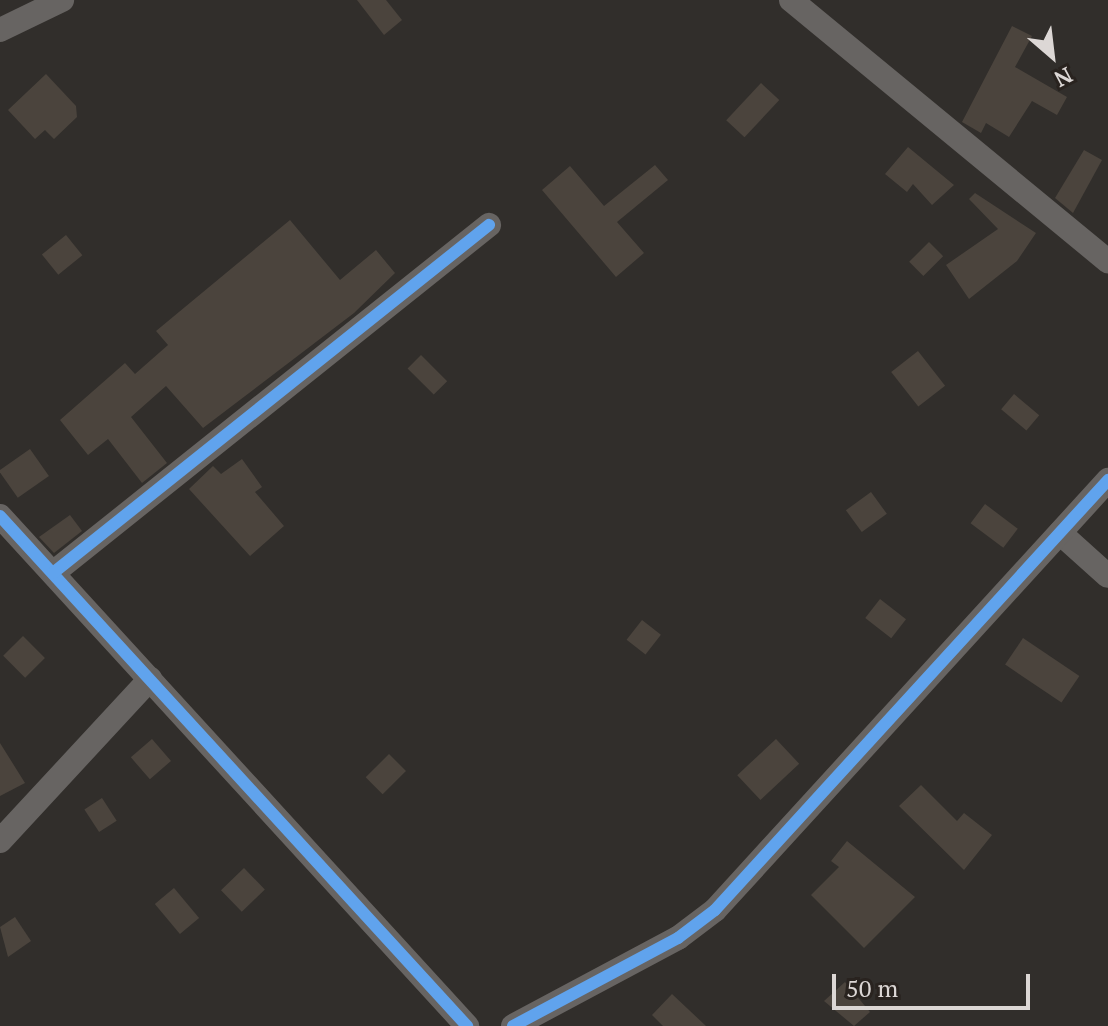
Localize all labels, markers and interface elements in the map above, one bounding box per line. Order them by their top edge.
north arrow [1012,16,1092,96]
text: N [1049,61,1078,94]
scale bar [836,958,1034,1008]
text: 50 m [846,972,898,1004]

